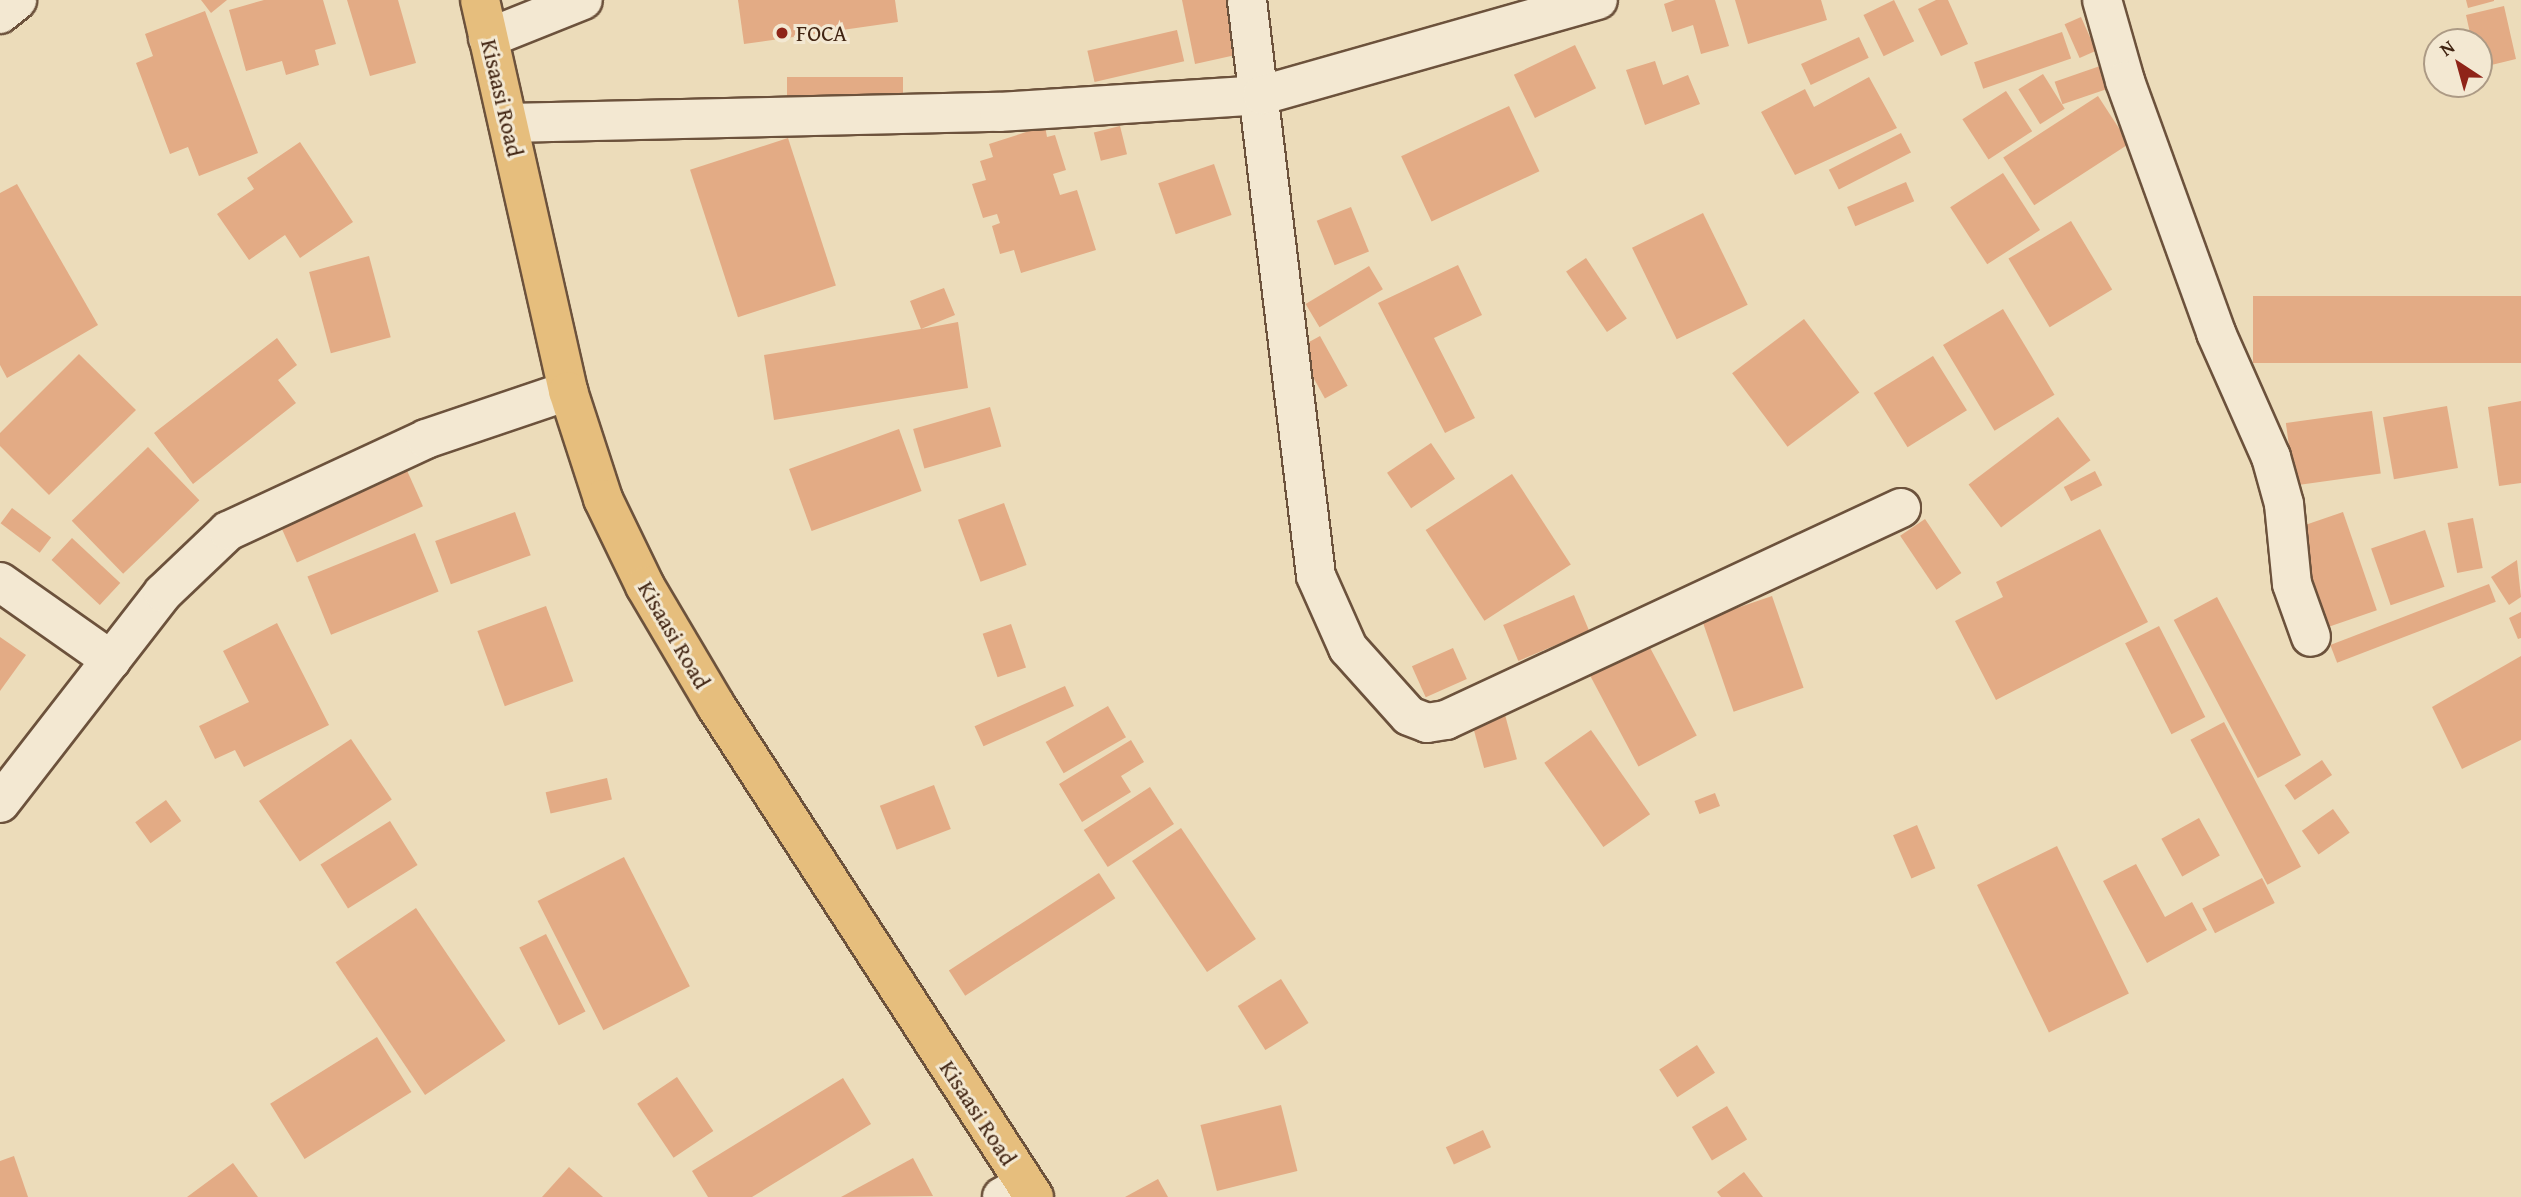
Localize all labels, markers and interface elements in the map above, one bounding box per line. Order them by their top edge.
place label: FOCA [796,19,847,47]
marker: FOCA [774,25,790,41]
north arrow [2423,28,2493,98]
text: N [2433,33,2460,63]
street label: Kisaasi Road [475,37,529,159]
street label: Kisaasi Road [632,576,716,694]
street label: Kisaasi Road [934,1055,1022,1171]

